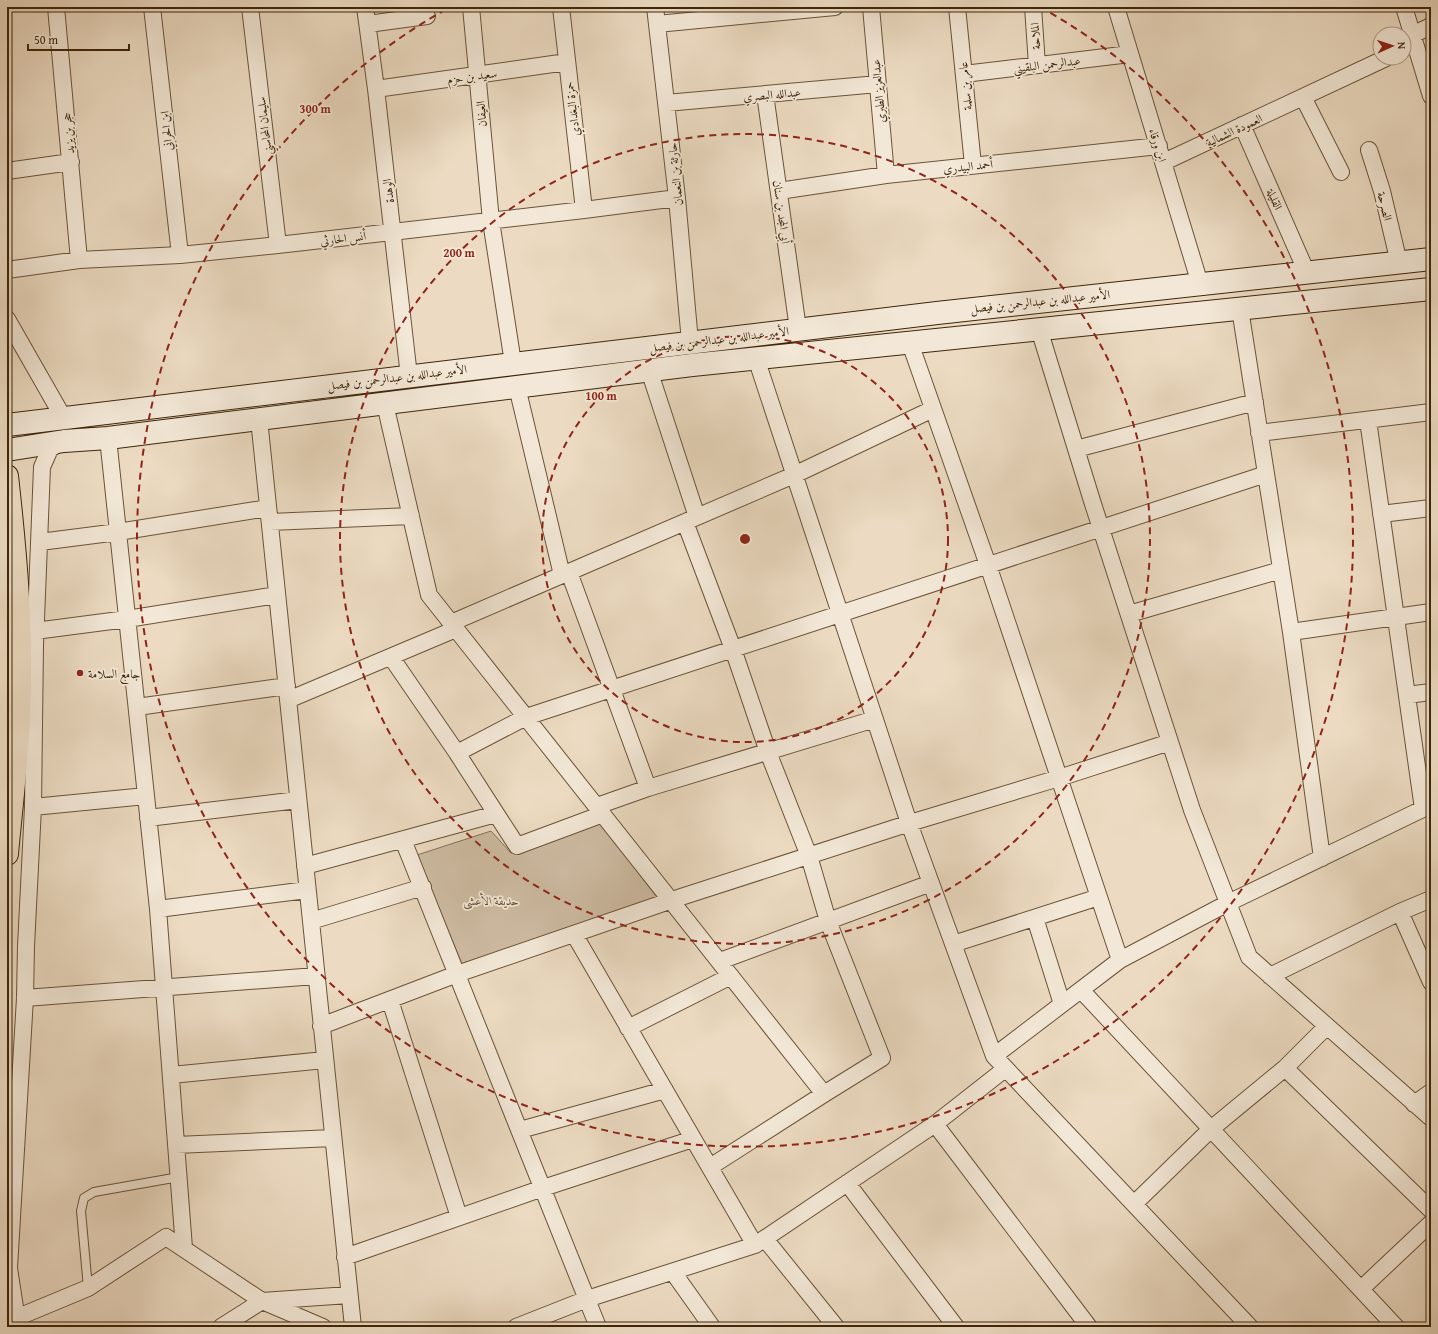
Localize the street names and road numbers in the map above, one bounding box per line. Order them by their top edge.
street label: الملاحة [1026,22,1044,50]
street label: عبدالرحمن البلقيني [1012,51,1083,81]
street label: عبدالعزيز الطبري [867,58,891,124]
street label: عامر بن سلمة [954,61,977,111]
street label: سعيد بن حزم [446,64,499,91]
street label: حمزة البغدادي [560,81,586,137]
street label: عبدالله البصري [742,83,802,107]
street label: سليمان المحاسني [252,95,280,156]
street label: العيفان [471,100,491,128]
street label: العمودة الشمالية [1203,109,1265,151]
street label: ابن الحراني [155,110,179,152]
street label: حجر بن يزيد [58,111,78,154]
street label: ابن ورقاء [1145,126,1171,164]
street label: حارثة بن النعمان [663,142,687,206]
street label: أحمد البيدري [942,155,994,179]
street label: الوهدة [378,177,398,204]
street label: أبي المجد بن سنان [767,179,795,245]
street label: القليلة [1262,185,1287,213]
street label: الصرحة [1373,190,1397,223]
street label: أنس الحارثي [319,227,367,251]
street label: الأمير عبدالله بن عبدالرحمن بن فيصل [969,285,1111,318]
street label: الأمير عبدالله بن عبدالرحمن بن فيصل [648,322,790,357]
street label: الأمير عبدالله بن عبدالرحمن بن فيصل [326,360,468,395]

